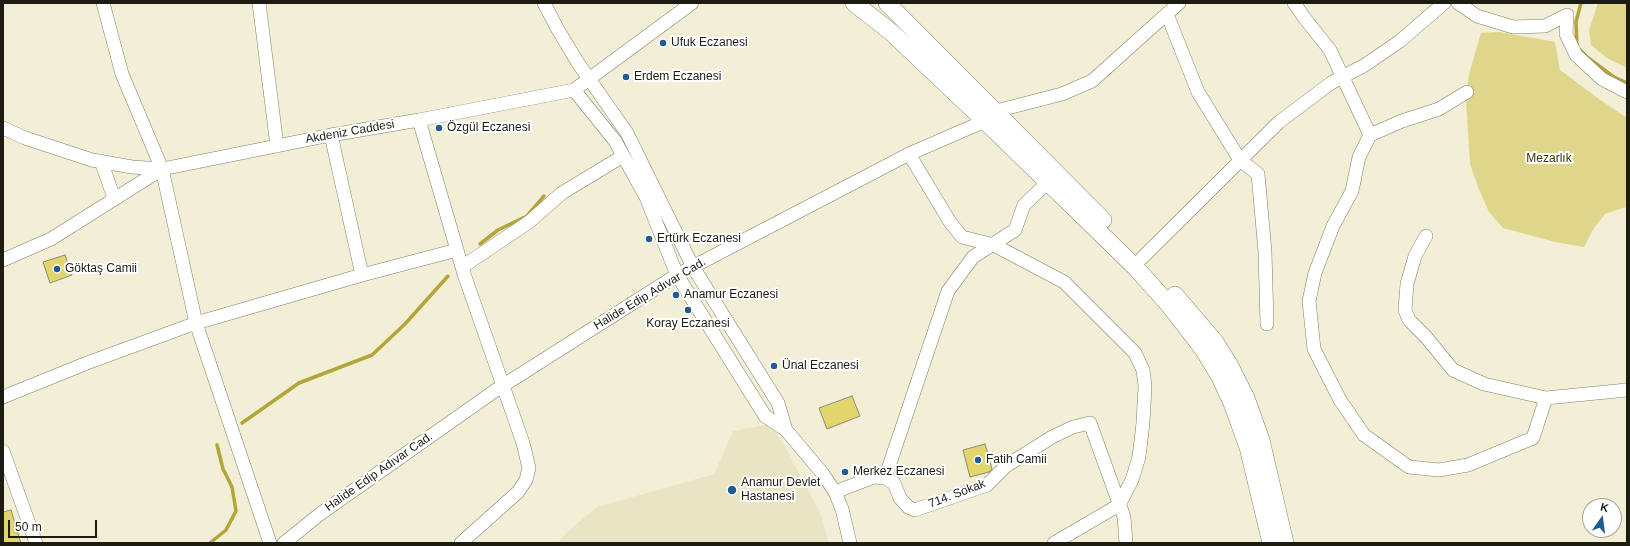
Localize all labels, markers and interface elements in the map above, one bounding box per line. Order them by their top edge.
place label: Ufuk Eczanesi [671,36,748,50]
marker: Ufuk Eczanesi [658,38,668,48]
place label: Erdem Eczanesi [634,70,721,84]
marker: Erdem Eczanesi [621,72,631,82]
street label: Akdeniz Caddesi [304,117,396,147]
place label: Özgül Eczanesi [447,121,530,135]
marker: Özgül Eczanesi [434,123,444,133]
park label: Mezarlık [1526,152,1572,166]
place label: Ertürk Eczanesi [657,232,741,246]
marker: Ertürk Eczanesi [644,234,654,244]
street label: Halide Edip Adıvar Cad. [591,255,709,333]
place label: Göktaş Camii [65,262,137,276]
marker: Göktaş Camii [52,264,62,274]
place label: Anamur Eczanesi [684,288,778,302]
marker: Anamur Eczanesi [671,290,681,300]
marker: Koray Eczanesi [683,305,693,315]
place label: Koray Eczanesi [646,317,730,331]
place label: Ünal Eczanesi [782,359,859,373]
marker: Ünal Eczanesi [769,361,779,371]
street label: Halide Edip Adıvar Cad. [322,429,436,515]
place label: Fatih Camii [986,453,1047,467]
marker: Fatih Camii [973,455,983,465]
place label: Merkez Eczanesi [853,465,944,479]
marker: Merkez Eczanesi [840,467,850,477]
place label: Anamur Devlet Hastanesi [741,476,820,504]
street label: 714. Sokak [926,477,988,511]
marker: Anamur Devlet Hastanesi [726,484,738,496]
north arrow [1582,498,1622,538]
text: K [1599,501,1610,514]
scale bar [10,512,99,538]
text: 50 m [15,520,42,534]

